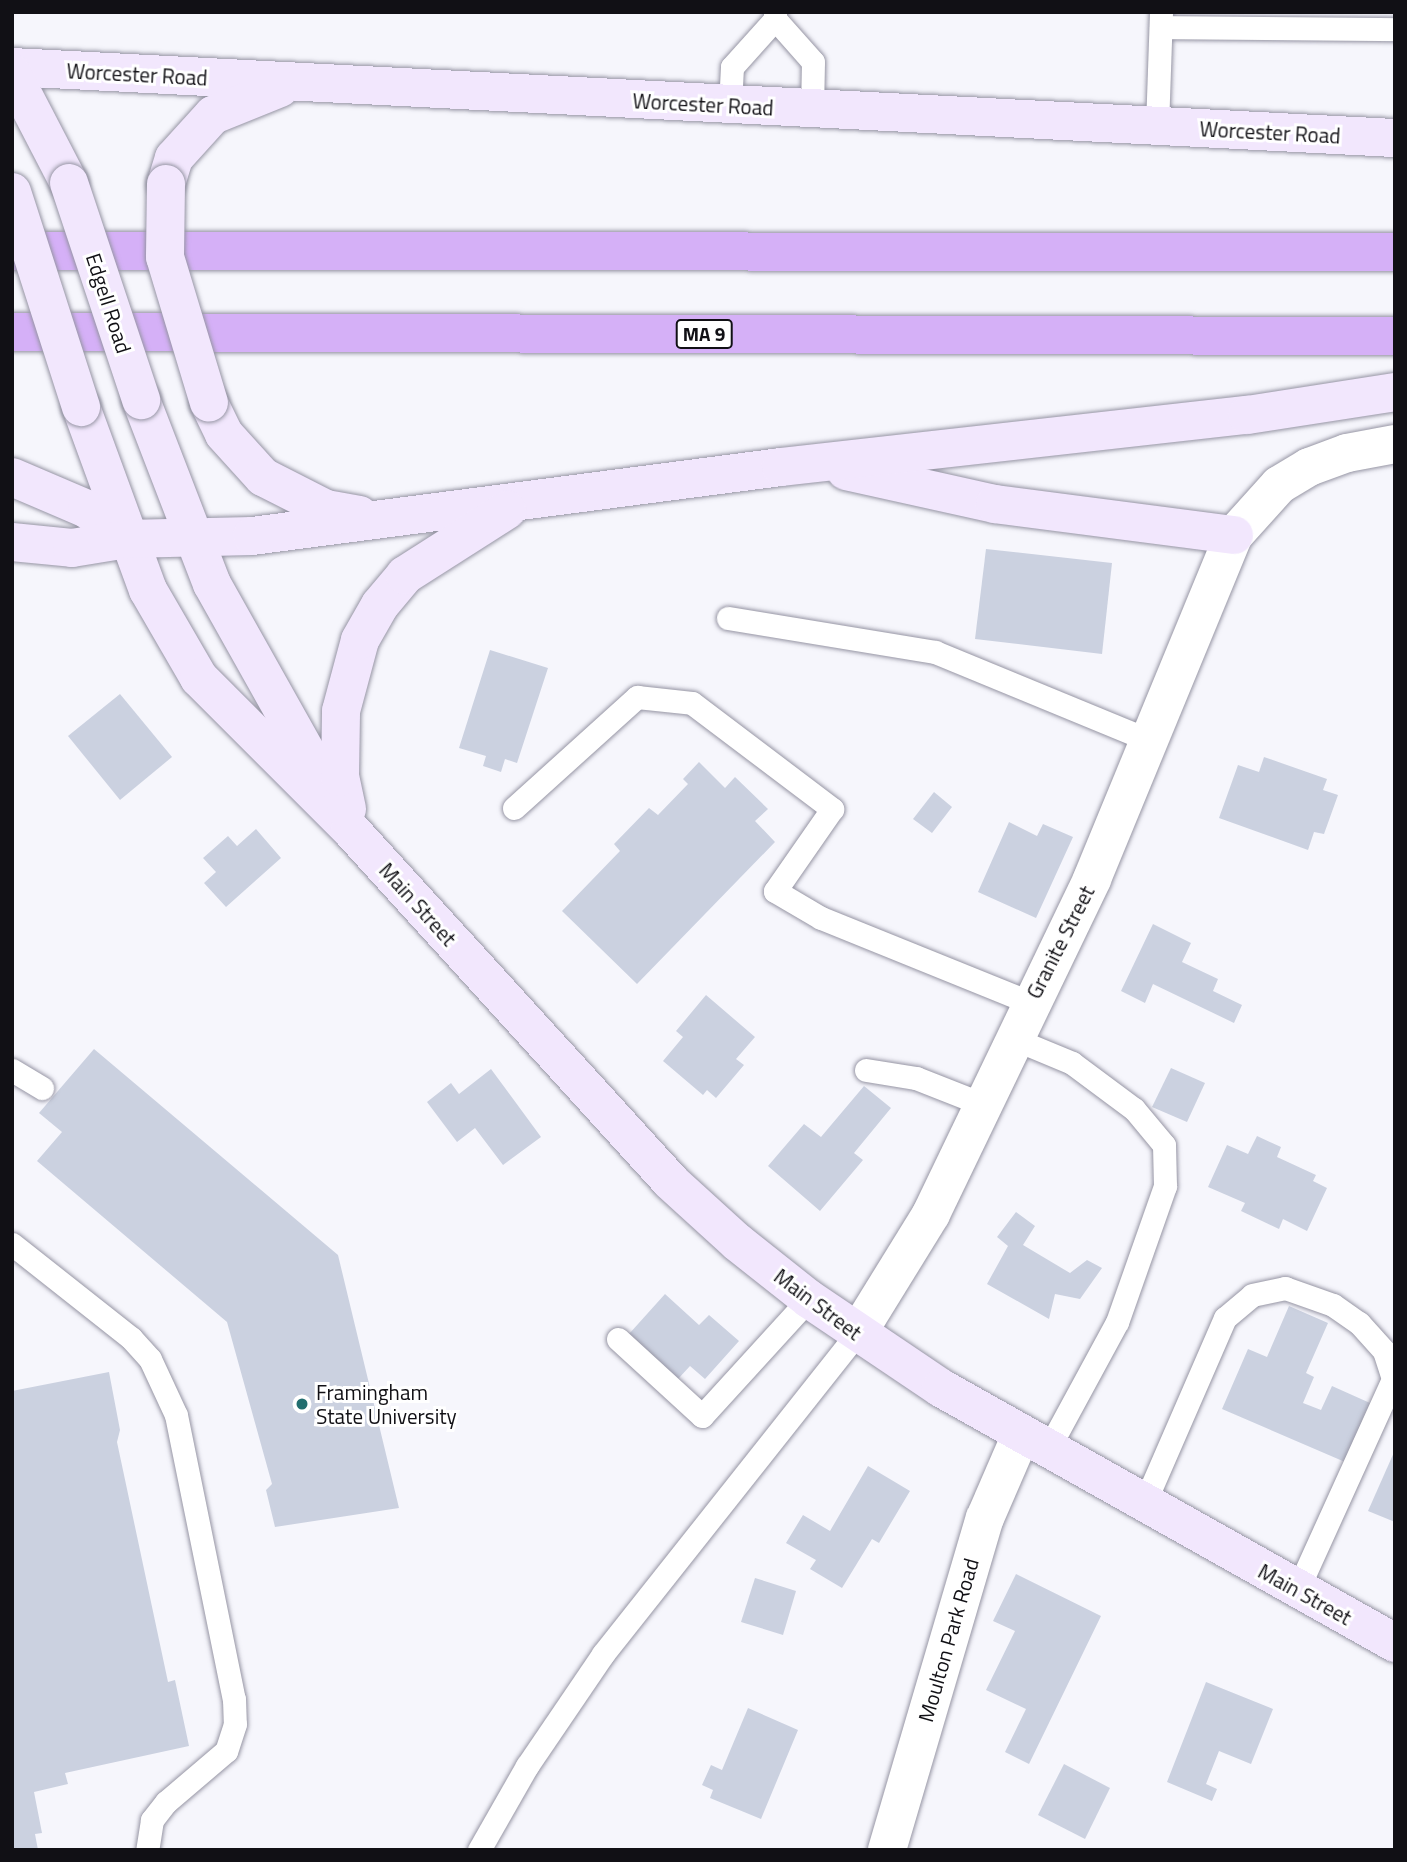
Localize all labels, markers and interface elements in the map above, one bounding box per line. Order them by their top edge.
street label: Worcester Road [66,58,208,90]
street label: Worcester Road [632,88,774,120]
street label: Worcester Road [1199,116,1341,148]
street label: Edgell Road [81,250,137,356]
road number: MA 9 [674,318,734,350]
street label: Main Street [374,857,462,951]
street label: Granite Street [1021,881,1099,1003]
street label: Main Street [769,1263,867,1345]
place label: Framingham State University [316,1379,457,1429]
marker: Framingham State University [294,1396,310,1412]
street label: Moulton Park Road [913,1555,983,1725]
street label: Main Street [1254,1558,1356,1630]

